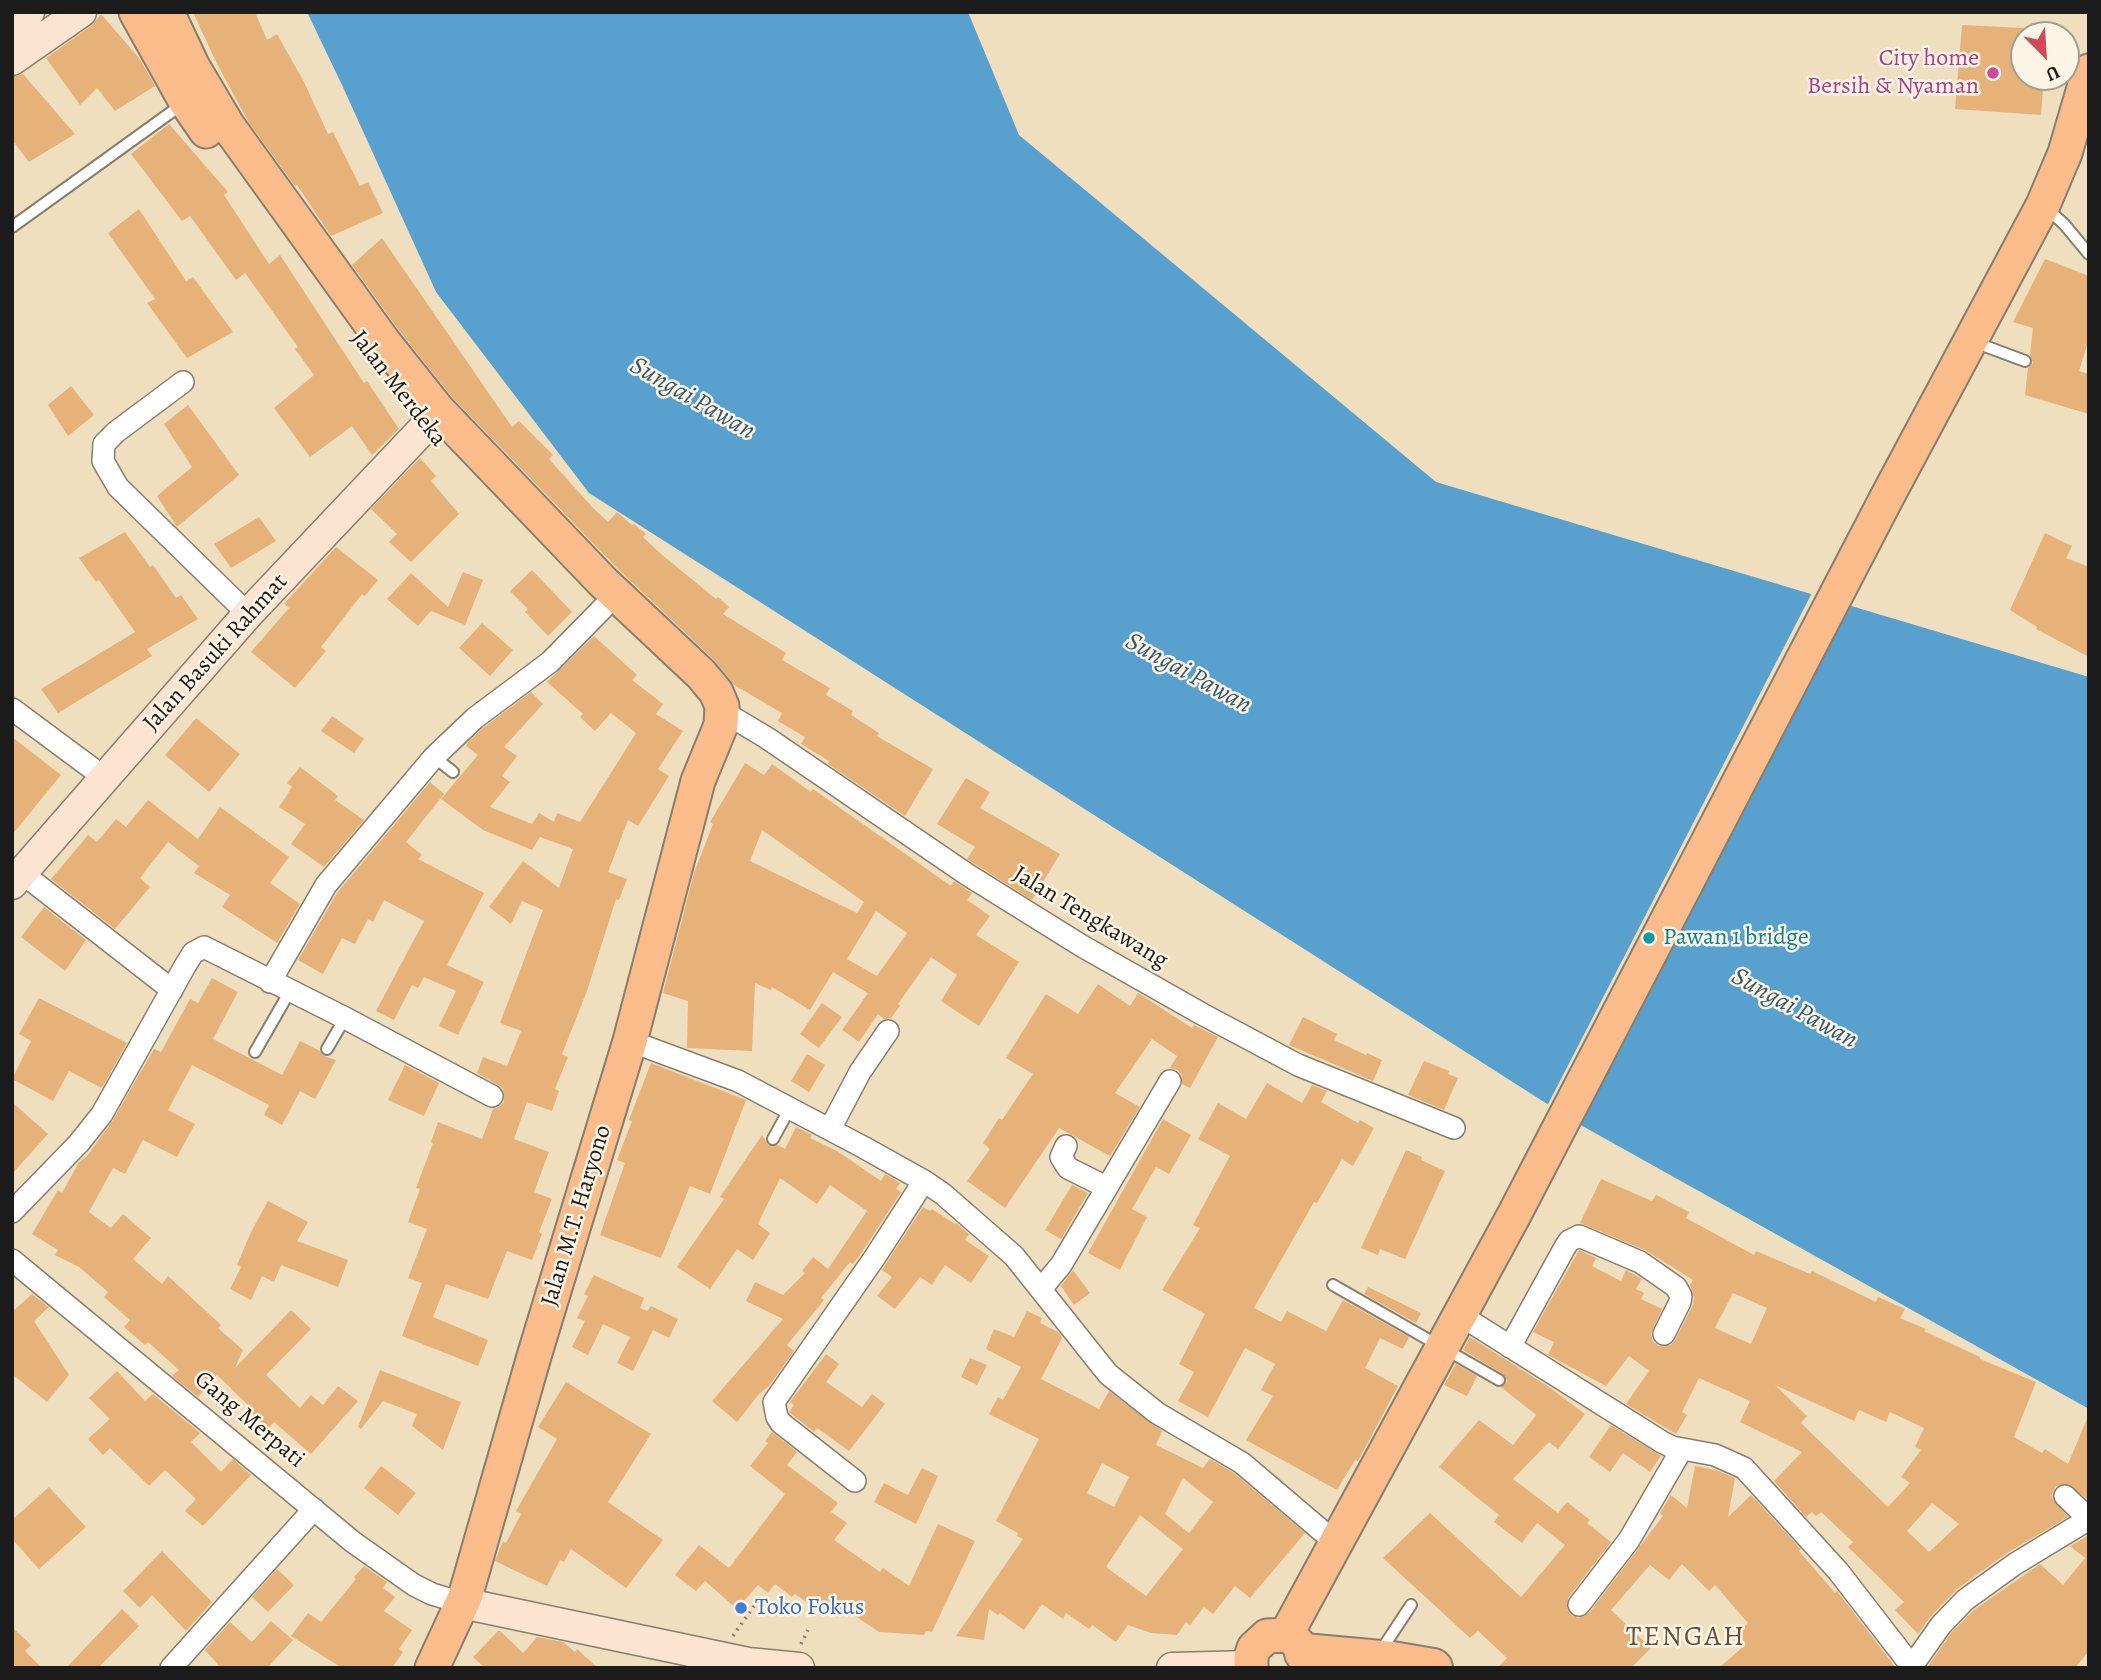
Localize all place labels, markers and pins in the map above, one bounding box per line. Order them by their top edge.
place label: City home Bersih & Nyaman [1807,45,1979,101]
marker: City home Bersih & Nyaman [1985,65,2001,81]
place label: Pawan 1 bridge [1663,924,1809,952]
marker: Pawan 1 bridge [1641,930,1657,946]
place label: Toko Fokus [755,1594,864,1622]
marker: Toko Fokus [733,1600,749,1616]

